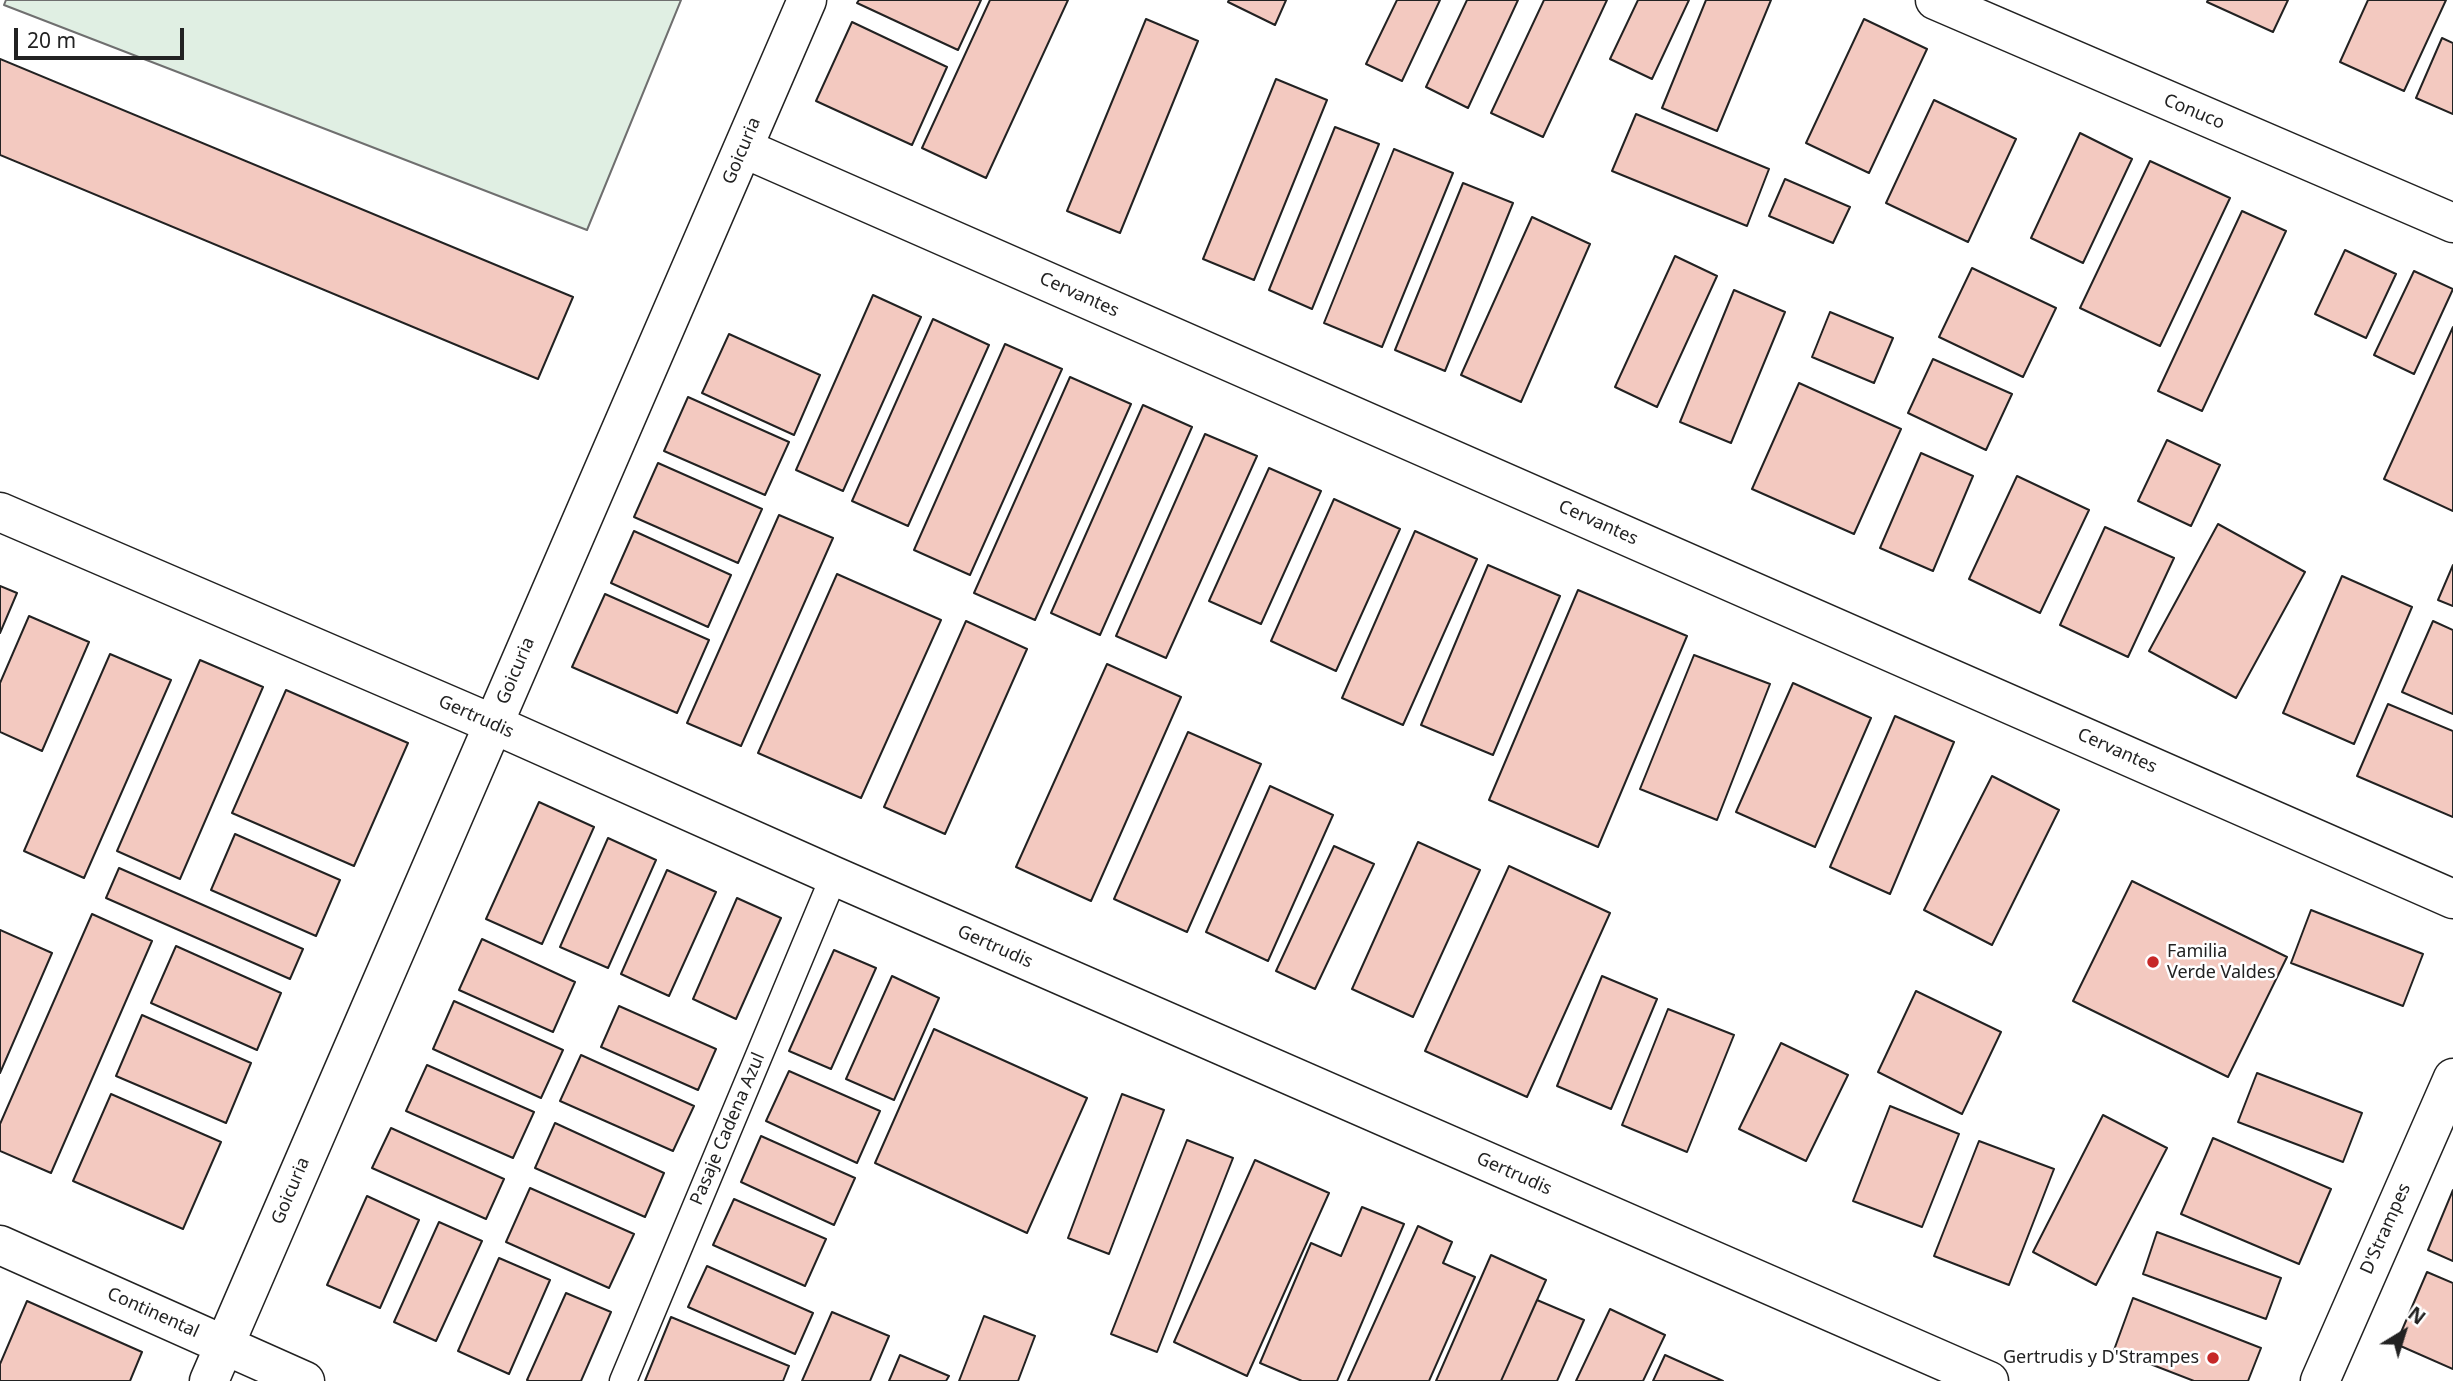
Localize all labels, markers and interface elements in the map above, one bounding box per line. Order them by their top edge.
scale bar [18,14,187,58]
text: 20 m [27,26,76,54]
street label: Conuco [2160,90,2228,134]
street label: Goicuria [718,114,766,188]
street label: Cervantes [1036,268,1122,322]
street label: Cervantes [1555,496,1641,550]
street label: Goicuria [492,634,540,708]
street label: Gertrudis [435,691,517,743]
street label: Cervantes [2074,724,2160,778]
street label: Gertrudis [954,921,1036,973]
place label: Familia Verde Valdes [2167,941,2276,984]
marker: Familia Verde Valdes [2145,954,2161,970]
street label: Pasaje Cadena Azul [686,1050,770,1208]
street label: Gertrudis [1473,1148,1555,1200]
street label: Goicuria [267,1154,315,1228]
street label: D'Strampes [2356,1180,2416,1278]
street label: Continental [104,1283,202,1343]
north arrow [2369,1297,2439,1367]
text: N [2403,1300,2431,1330]
place label: Gertrudis y D'Strampes [2003,1347,2199,1369]
marker: Gertrudis y D'Strampes [2205,1350,2221,1366]

